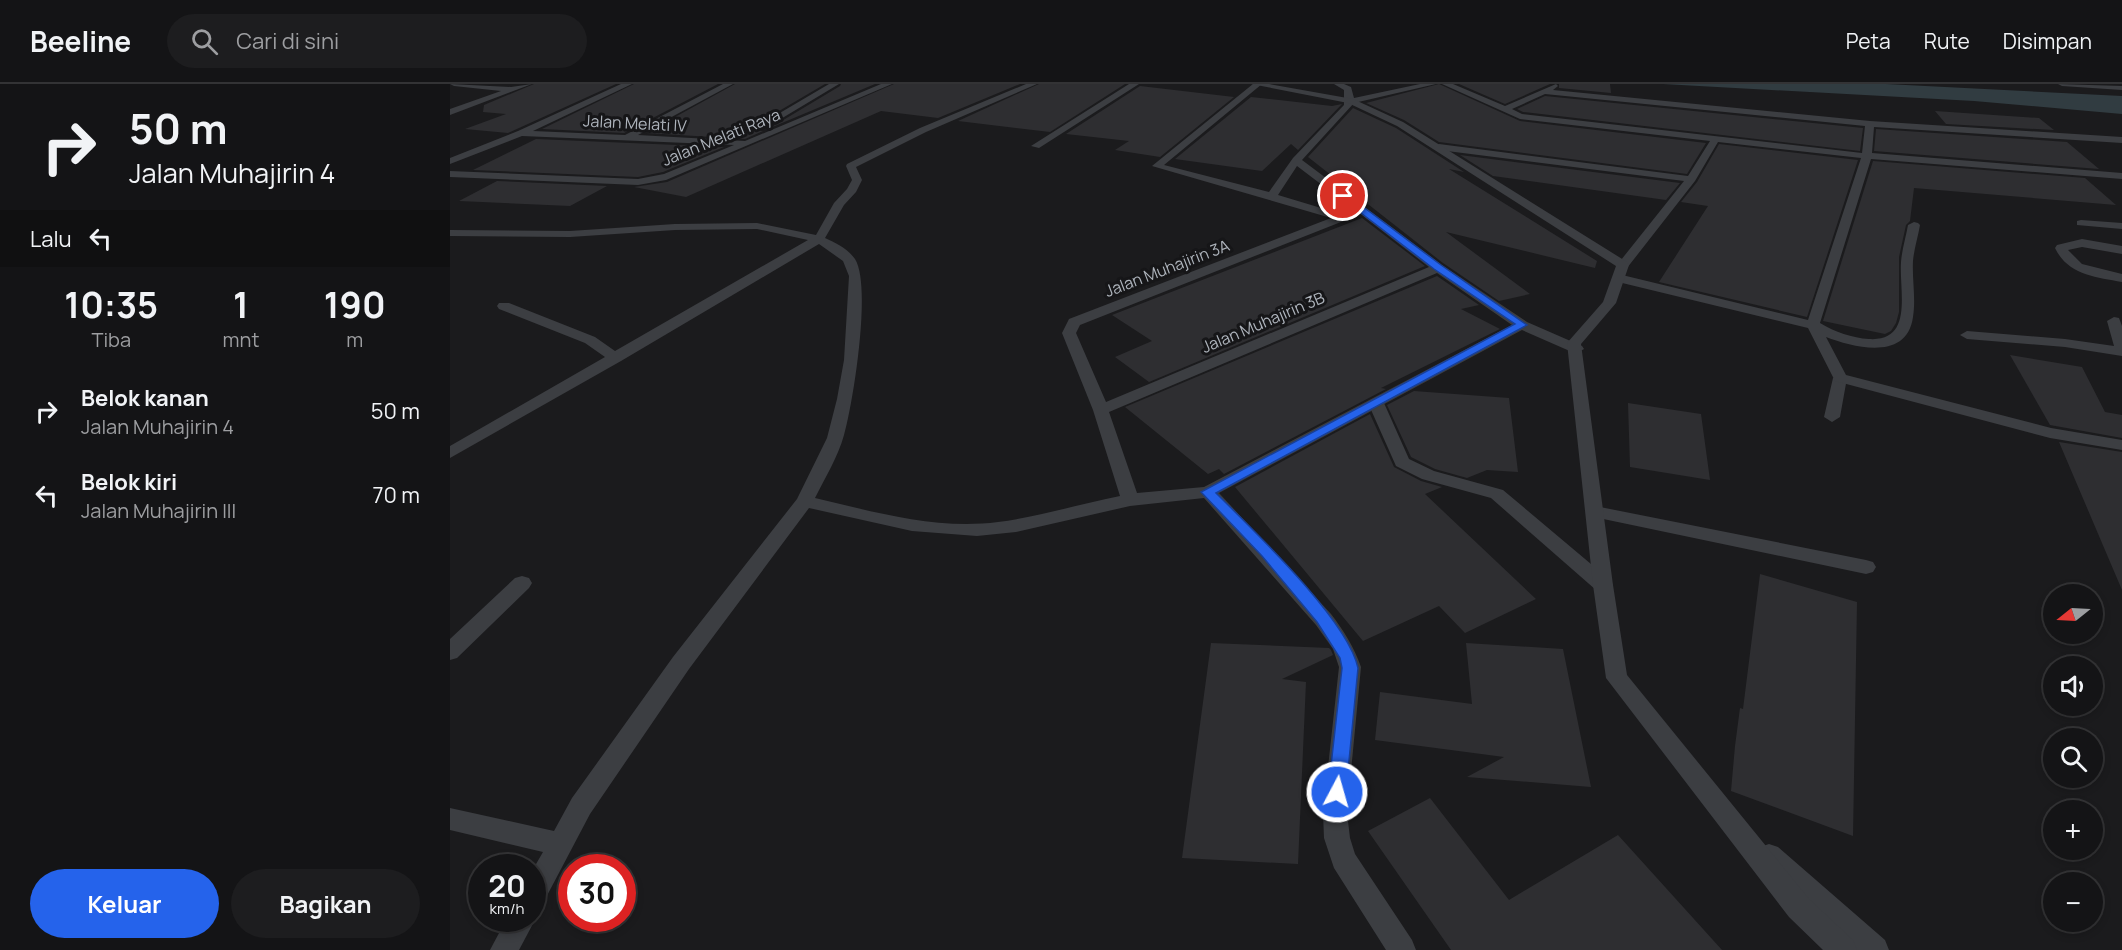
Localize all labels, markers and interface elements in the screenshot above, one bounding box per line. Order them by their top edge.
search box [167,14,587,68]
text: Beeline [30,22,131,60]
icon: search [188,25,221,58]
text: Cari di sini [236,26,339,56]
text: Peta [1846,27,1891,55]
text: Rute [1924,27,1970,55]
text: Disimpan [2003,27,2092,55]
text: 50 m [129,99,227,157]
street label: Jalan Melati Raya [659,103,783,171]
icon: right [30,108,108,186]
street label: Jalan Melati IV [583,109,688,137]
text: Jalan Muhajirin 4 [129,154,335,191]
pin [1317,170,1368,221]
icon: arrive [1326,179,1359,212]
icon: left [84,222,117,255]
text: Lalu [30,224,72,254]
street label: Jalan Muhajirin 3A [1101,234,1233,302]
text: 10:35 [64,280,158,329]
text: 1 [233,280,249,329]
text: 190 [324,280,386,329]
street label: Jalan Muhajirin 3B [1198,286,1328,358]
text: Tiba [91,326,131,353]
text: mnt [223,326,259,353]
text: m [346,326,363,353]
text: Belok kanan [81,383,209,413]
icon: right [30,395,63,428]
text: 50 m [371,396,420,426]
text: Jalan Muhajirin 4 [81,413,234,440]
text: Belok kiri [81,467,177,497]
icon: left [30,479,63,512]
text: 70 m [372,480,420,510]
text: Jalan Muhajirin III [81,497,236,524]
north arrow [2043,584,2103,644]
map controls [2043,584,2103,932]
button: sound [2043,656,2103,716]
button: search [2043,728,2103,788]
position arrow [1305,760,1369,824]
button: + [2043,800,2103,860]
speed limit sign: 30 [558,854,636,932]
text: 20 [488,865,526,906]
button: Keluar [30,869,219,938]
button: Bagikan [231,869,420,938]
button: − [2043,872,2103,932]
text: km/h [490,898,524,919]

